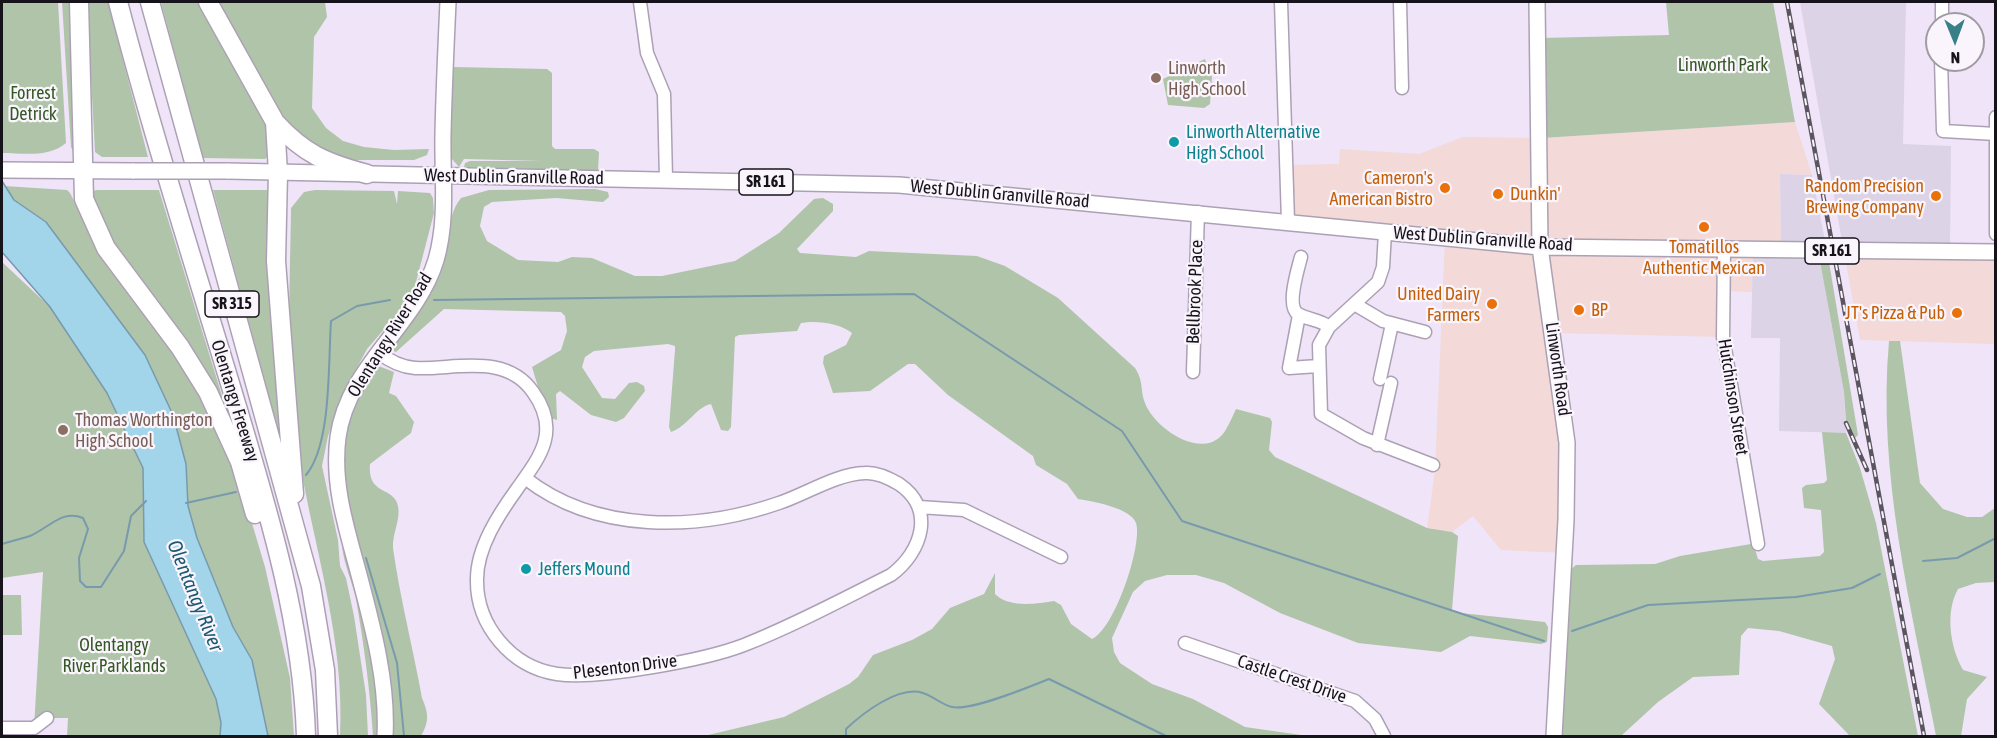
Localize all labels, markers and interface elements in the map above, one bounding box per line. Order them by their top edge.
north arrow [1925,12,1985,72]
text: N [1950,49,1960,67]
park label: Linworth Park [1678,54,1768,76]
place label: Linworth High School [1168,57,1246,100]
marker: Linworth High School [1149,71,1163,85]
park label: Forrest Detrick [9,82,57,124]
place label: Linworth Alternative High School [1186,121,1320,164]
marker: Linworth Alternative High School [1167,135,1181,149]
street label: West Dublin Granville Road [424,165,604,189]
place label: Cameron's American Bistro [1329,167,1433,210]
road number: SR 161 [739,169,793,195]
street label: West Dublin Granville Road [910,175,1090,213]
place label: Random Precision Brewing Company [1805,175,1924,218]
marker: Cameron's American Bistro [1438,181,1452,195]
place label: Dunkin' [1510,183,1560,205]
marker: Dunkin' [1491,187,1505,201]
marker: Random Precision Brewing Company [1929,189,1943,203]
marker: Tomatillos Authentic Mexican [1697,220,1711,234]
street label: West Dublin Granville Road [1393,222,1573,256]
place label: Tomatillos Authentic Mexican [1643,236,1765,278]
road number: SR 161 [1805,238,1859,264]
street label: Bellbrook Place [1182,240,1208,344]
street label: Olentangy River Road [343,269,437,401]
place label: United Dairy Farmers [1397,283,1480,326]
road number: SR 315 [205,291,259,317]
marker: United Dairy Farmers [1485,297,1499,311]
place label: BP [1591,299,1608,321]
place label: JT's Pizza & Pub [1845,302,1945,324]
marker: BP [1572,303,1586,317]
marker: JT's Pizza & Pub [1950,306,1964,320]
street label: Linworth Road [1541,321,1575,417]
street label: Olentangy Freeway [206,337,264,465]
street label: Hutchinson Street [1713,337,1753,457]
place label: Thomas Worthington High School [75,409,213,452]
marker: Thomas Worthington High School [56,423,70,437]
water label: Olentangy River [162,537,228,655]
place label: Jeffers Mound [538,558,630,580]
marker: Jeffers Mound [519,562,533,576]
park label: Olentangy River Parklands [62,634,166,676]
street label: Plesenton Drive [572,650,678,684]
street label: Castle Crest Drive [1235,650,1349,708]

